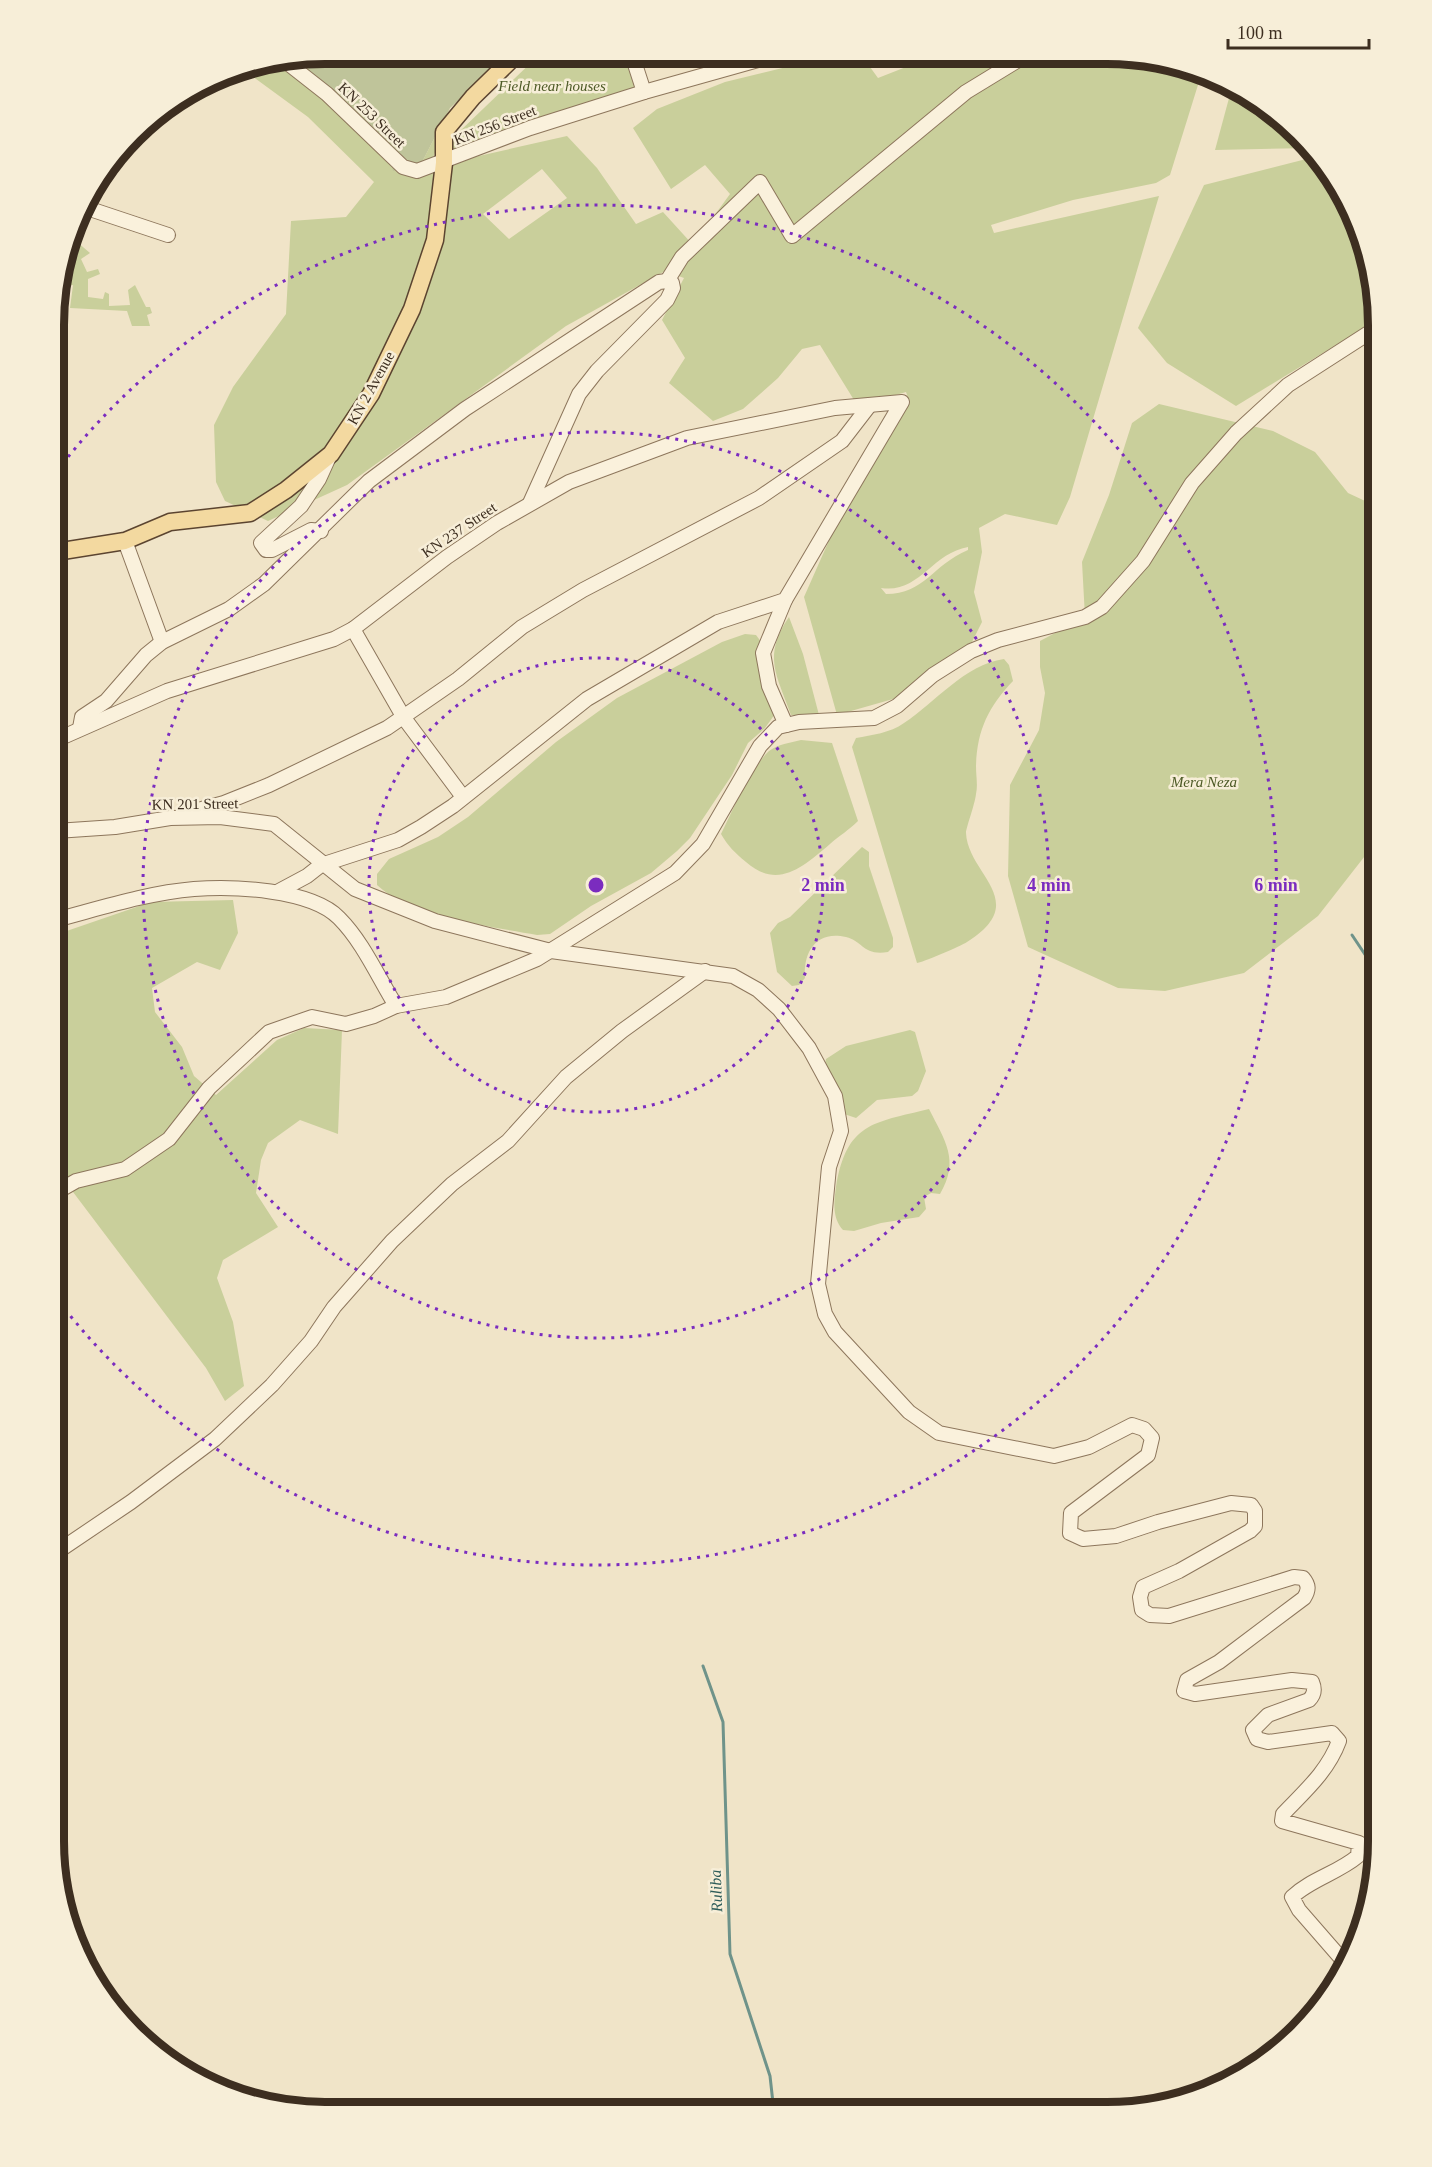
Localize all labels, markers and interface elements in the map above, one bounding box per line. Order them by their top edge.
scale bar [1228,12,1369,50]
text: 100 m [1237,23,1283,43]
park label: Field near houses [497,78,606,94]
street label: KN 253 Street [335,79,409,151]
street label: KN 256 Street [452,102,539,148]
street label: KN 2 Avenue [344,348,398,427]
street label: KN 237 Street [419,499,500,561]
park label: Mera Neza [1170,774,1237,790]
street label: KN 201 Street [152,795,239,813]
centre of rings [586,875,606,895]
text: 2 min [801,875,845,895]
text: 4 min [1027,875,1071,895]
text: 6 min [1254,875,1298,895]
water label: Ruliba [707,1869,725,1914]

